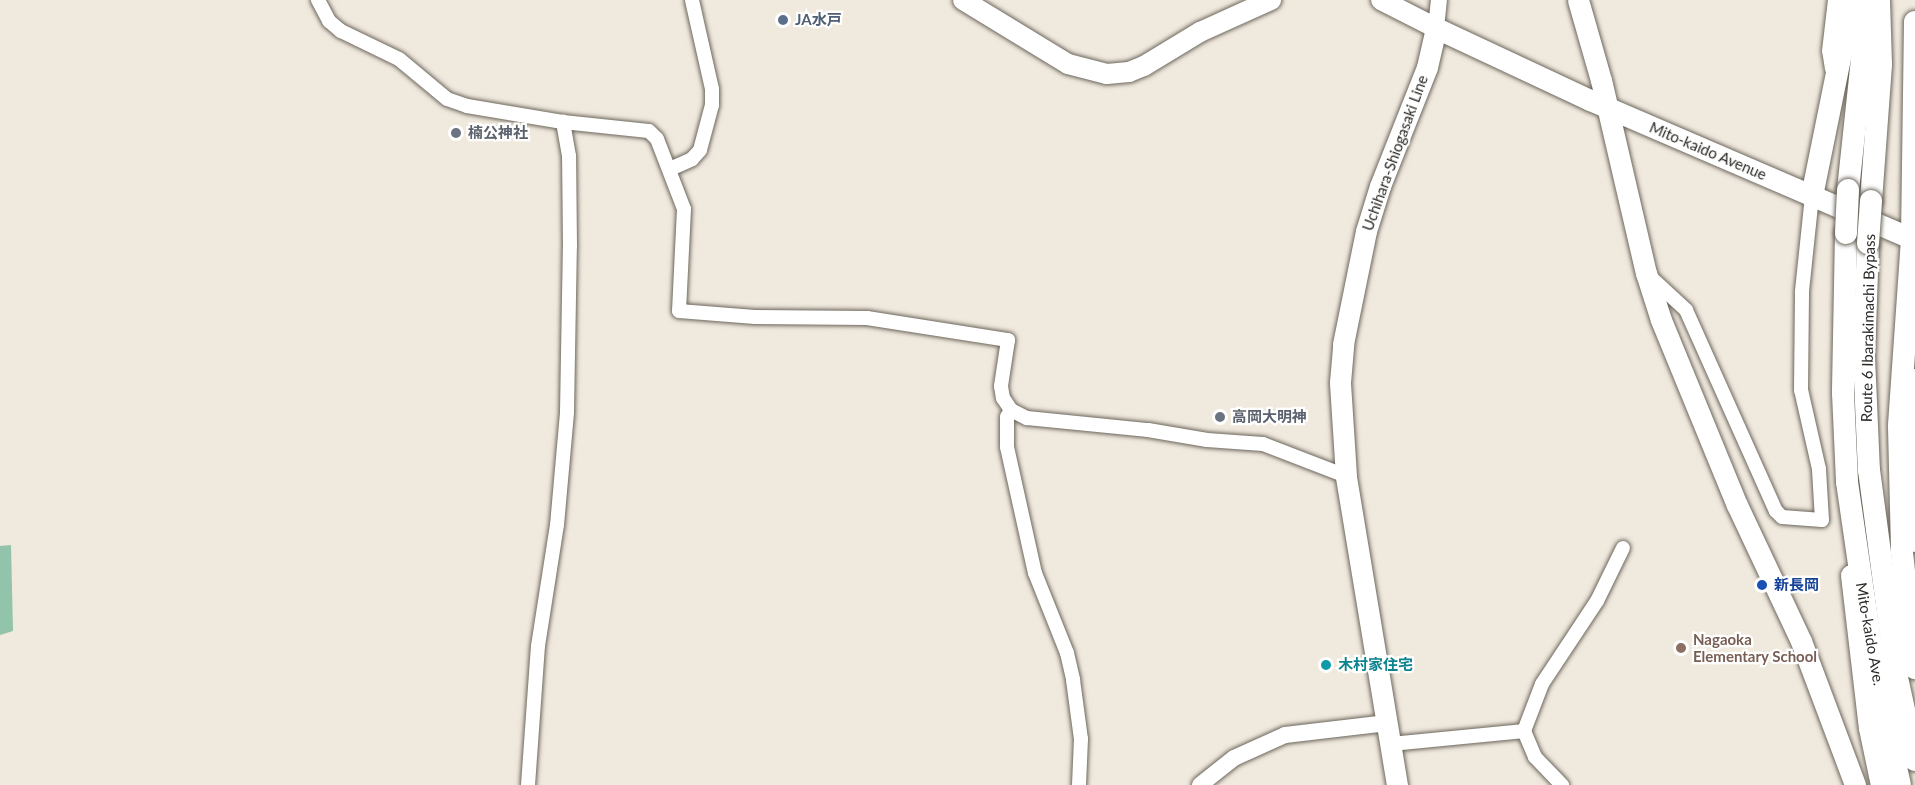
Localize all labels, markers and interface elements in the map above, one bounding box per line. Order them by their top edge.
place label: JA水戸 [795,11,842,29]
marker: JA水戸 [776,13,790,27]
street label: Uchihara-Shiogasaki Line [1358,73,1432,233]
street label: Mito-kaido Avenue [1647,118,1769,184]
place label: 楠公神社 [468,124,528,142]
marker: 楠公神社 [449,126,463,140]
street label: Route 6 Ibarakimachi Bypass [1857,234,1879,422]
place label: 高岡大明神 [1232,408,1307,426]
marker: 高岡大明神 [1213,410,1227,424]
place label: 新長岡 [1774,576,1819,594]
marker: 新長岡 [1755,578,1769,592]
street label: Mito-kaido Ave. [1852,581,1888,687]
place label: Nagaoka Elementary School [1693,630,1817,665]
marker: Nagaoka Elementary School [1674,641,1688,655]
place label: 木村家住宅 [1338,656,1413,674]
marker: 木村家住宅 [1319,658,1333,672]

